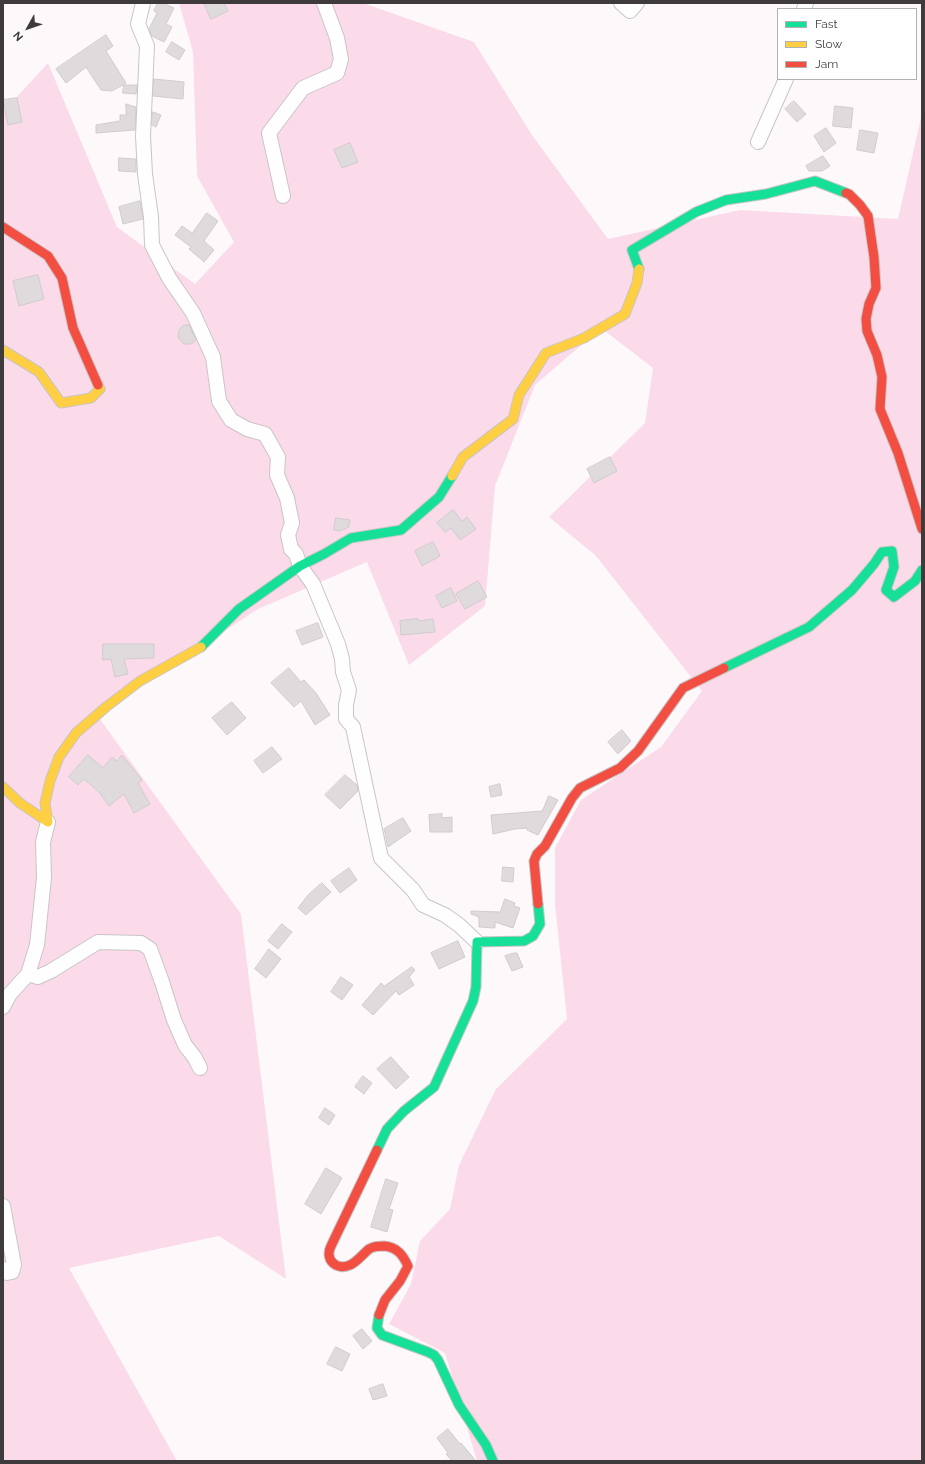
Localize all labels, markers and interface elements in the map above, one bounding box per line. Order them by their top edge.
north arrow [8,8,48,48]
legend [777,8,917,80]
text: Fast [815,17,838,31]
text: N [11,29,26,43]
text: Slow [815,37,842,51]
text: Jam [815,57,838,71]

